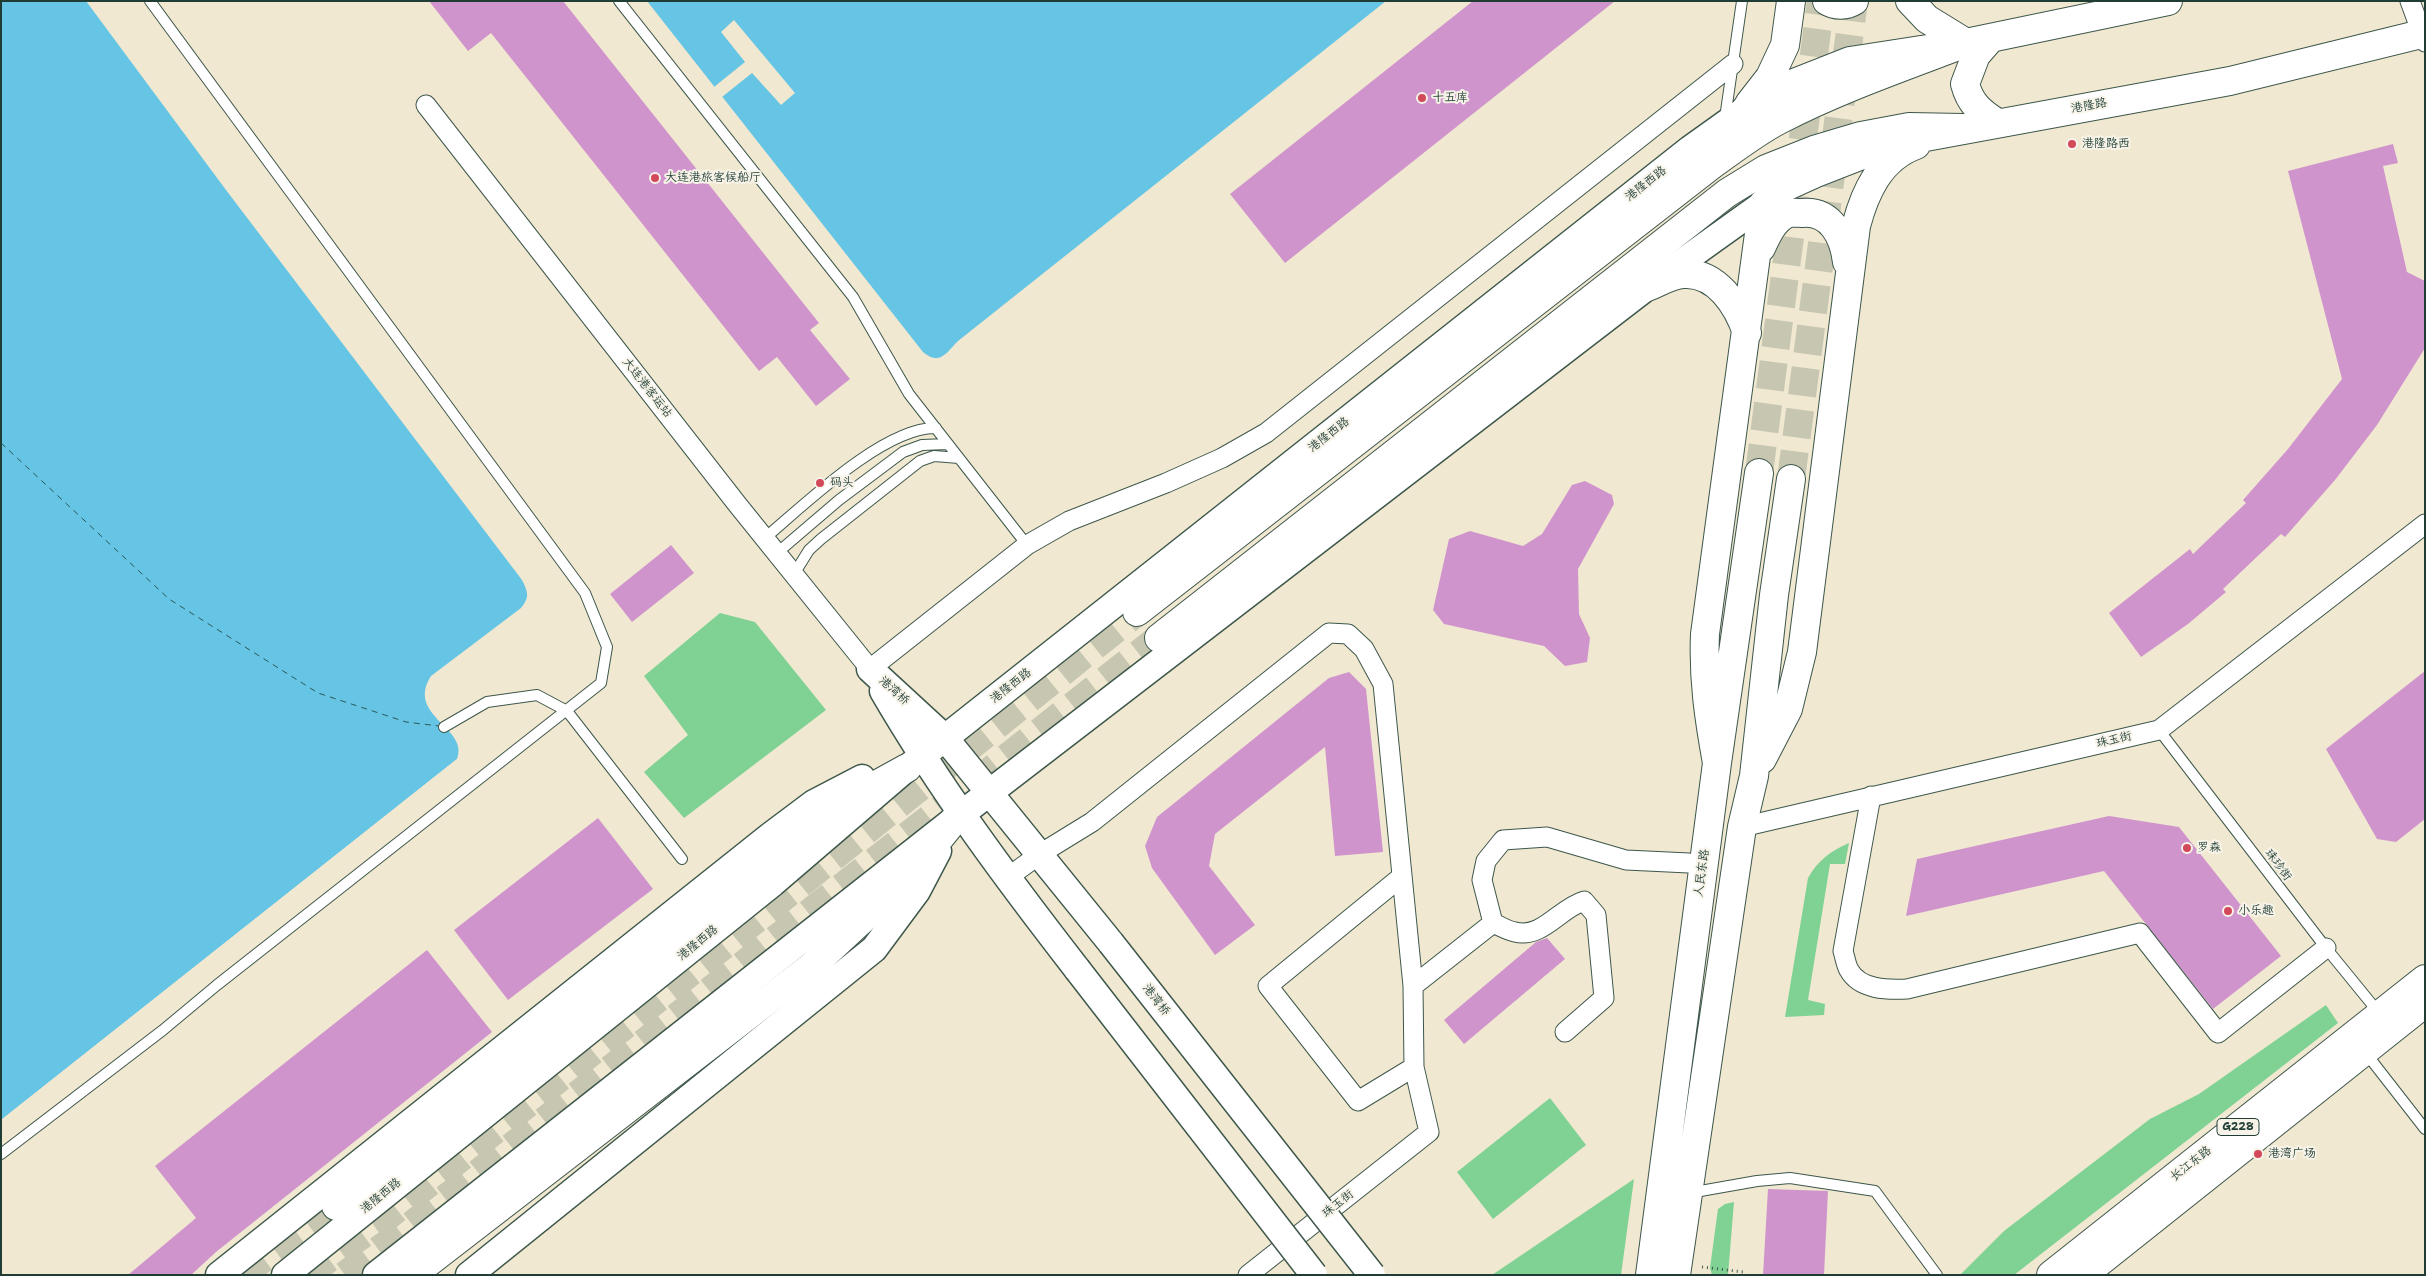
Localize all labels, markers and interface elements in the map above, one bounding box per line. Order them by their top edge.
place label: 十五库 [1432,91,1468,105]
marker: 十五库 [1416,92,1428,104]
street label: 港隆路 [2070,96,2108,116]
place label: 港隆路西 [2082,137,2130,151]
marker: 港隆路西 [2066,138,2078,150]
street label: 港隆西路 [1623,164,1669,204]
place label: 大连港旅客候船厅 [665,171,761,185]
marker: 大连港旅客候船厅 [649,172,661,184]
street label: 大连港客运站 [619,355,675,421]
street label: 港隆西路 [1306,415,1352,455]
place label: 码头 [830,476,854,490]
marker: 码头 [814,477,826,489]
street label: 港隆西路 [988,666,1034,706]
street label: 港湾桥 [876,674,912,708]
street label: 珠玉街 [2095,729,2133,751]
place label: 罗森 [2197,841,2221,855]
marker: 罗森 [2181,842,2193,854]
street label: 珠珍街 [2261,846,2295,884]
street label: 人民东路 [1692,848,1712,898]
place label: 小乐趣 [2238,904,2274,918]
marker: 小乐趣 [2222,905,2234,917]
street label: 港隆西路 [675,922,721,964]
street label: 港湾桥 [1139,981,1173,1019]
road number: G228 [2217,1118,2259,1136]
street label: 长江东路 [2168,1144,2214,1184]
place label: 港湾广场 [2268,1147,2316,1161]
marker: 港湾广场 [2252,1148,2264,1160]
street label: 港隆西路 [358,1175,404,1217]
street label: 珠玉街 [1319,1187,1357,1221]

